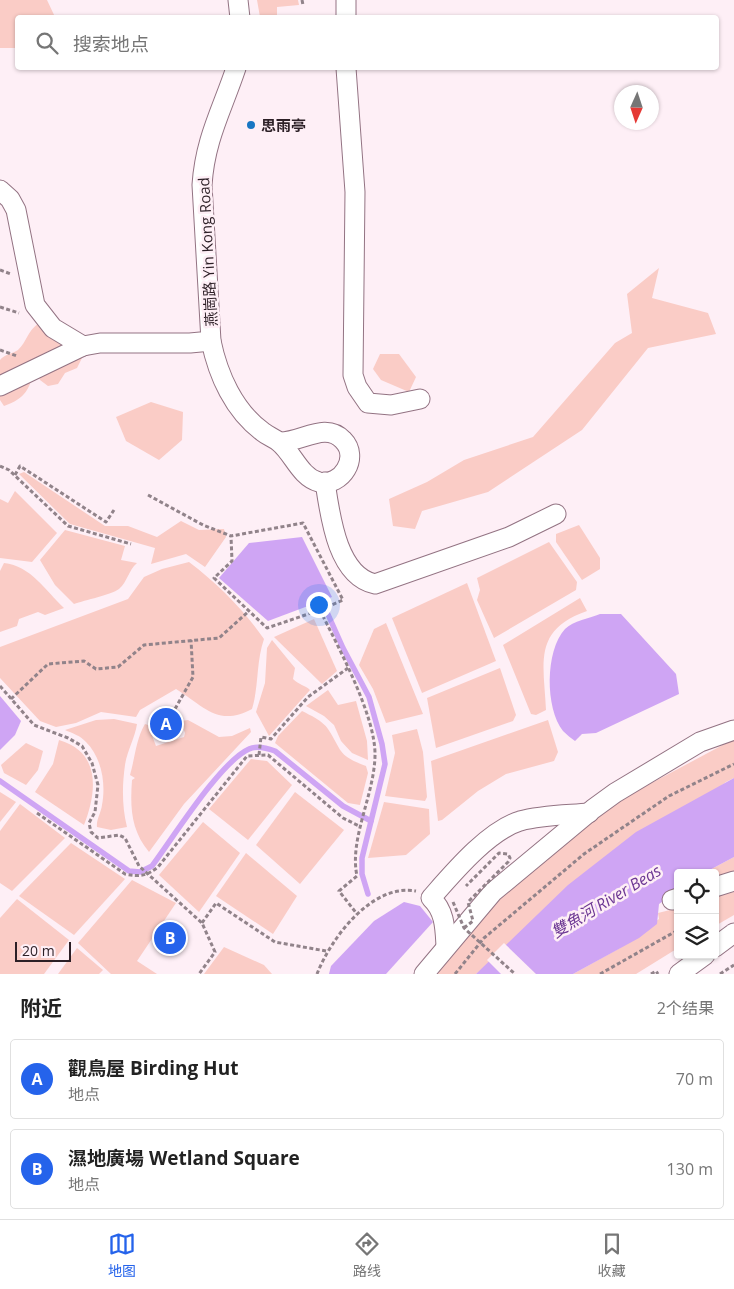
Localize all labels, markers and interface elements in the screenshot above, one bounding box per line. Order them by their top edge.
search box [15,15,719,70]
icon: search [33,29,61,57]
text: 搜索地点 [73,31,149,57]
north arrow [614,85,659,130]
place label: 思雨亭 [261,115,306,135]
marker: 思雨亭 [245,119,257,131]
street label: 燕崗路 Yin Kong Road [193,177,221,327]
your location [306,592,332,618]
pin: A [150,705,182,743]
water label: 雙魚河 River Beas [547,859,665,943]
map controls [674,869,719,959]
button: locate [674,869,719,914]
button: layers [674,914,719,959]
pin: B [154,919,186,957]
scale bar [15,939,71,962]
text: 20 m [22,941,55,960]
text: 附近 [20,994,62,1022]
text: 2个结果 [657,997,714,1019]
text: 觀鳥屋 Birding Hut [68,1055,238,1081]
text: A [31,1068,43,1090]
text: 70 m [676,1068,713,1090]
text: 地点 [68,1083,100,1105]
text: 濕地廣場 Wetland Square [68,1145,300,1171]
text: B [32,1158,42,1180]
text: 130 m [667,1158,713,1180]
text: 地点 [68,1173,100,1195]
tab: 地图 [108,1230,136,1280]
tab: 路线 [353,1230,381,1280]
tab: 收藏 [598,1230,626,1280]

